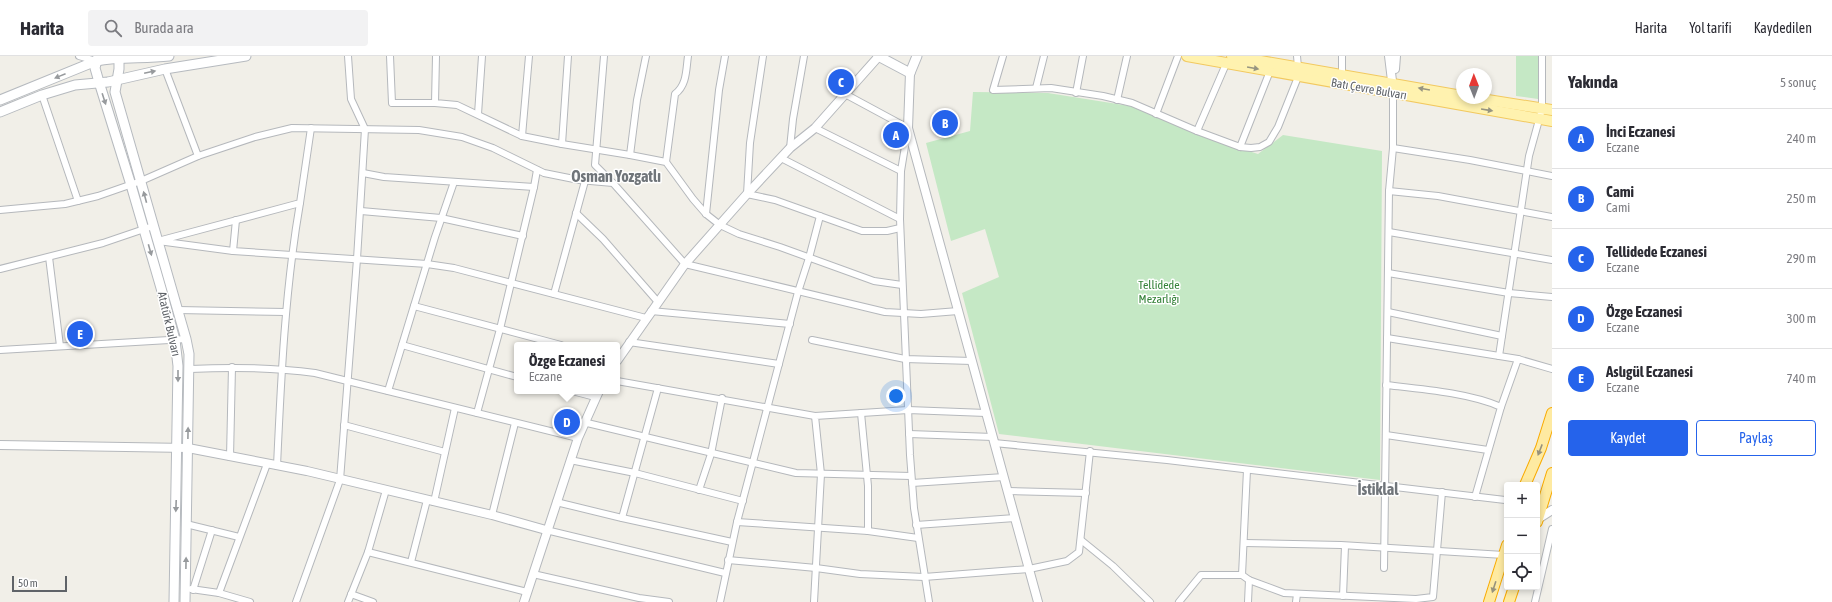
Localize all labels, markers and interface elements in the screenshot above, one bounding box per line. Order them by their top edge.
search box [88,10,368,46]
text: Harita [20,17,64,39]
icon: search [102,17,124,39]
text: Burada ara [134,19,194,36]
text: Harita [1635,20,1667,36]
text: Yol tarifi [1689,20,1732,36]
text: Kaydedilen [1754,20,1812,36]
one-way arrow [1247,66,1259,72]
pin: C [828,67,854,97]
one-way arrow [144,68,157,74]
north arrow [1456,68,1492,104]
text: Yakında [1568,72,1618,92]
one-way arrow [54,73,66,79]
street label: Batı Çevre Bulvarı [1330,75,1408,103]
text: 5 sonuç [1780,75,1816,90]
one-way arrow [1417,86,1430,92]
one-way arrow [101,93,107,105]
one-way arrow [1481,107,1493,113]
pin: B [932,108,958,138]
pin: A [883,120,909,150]
text: İnci Eczanesi [1606,123,1675,140]
text: A [1578,131,1584,146]
text: 240 m [1787,131,1816,146]
text: Eczane [1606,140,1639,155]
district label: Osman Yozgatlı [571,167,661,185]
text: Cami [1606,183,1634,200]
one-way arrow [142,191,148,203]
text: B [1578,191,1584,206]
text: 250 m [1787,191,1816,206]
text: Cami [1606,200,1630,215]
text: Tellidede Eczanesi [1606,243,1707,260]
one-way arrow [147,244,153,256]
text: C [1578,251,1584,266]
text: 290 m [1787,251,1816,266]
text: Eczane [1606,260,1639,275]
park label: Tellidede Mezarlığı [1138,278,1180,306]
street label: Atatürk Bulvarı [155,290,183,358]
text: Özge Eczanesi [1606,303,1682,320]
text: D [1577,311,1585,326]
text: 300 m [1787,311,1816,326]
pin: E [67,319,93,349]
text: Eczane [1606,320,1639,335]
popup [514,342,620,394]
text: Özge Eczanesi [529,352,605,369]
text: Aslıgül Eczanesi [1606,363,1693,380]
text: Eczane [529,369,562,384]
one-way arrow [175,370,181,383]
text: E [1578,371,1584,386]
text: 740 m [1787,371,1816,386]
text: Eczane [1606,380,1639,395]
your location [886,386,906,406]
pin: D [554,407,580,437]
button: Kaydet [1568,420,1688,456]
button: Paylaş [1696,420,1816,456]
one-way arrow [185,426,191,439]
one-way arrow [1537,444,1543,456]
district label: İstiklal [1358,480,1399,498]
map controls [1504,482,1540,590]
button: + [1504,482,1540,518]
one-way arrow [173,500,179,513]
button: − [1504,518,1540,554]
button: locate [1504,554,1540,590]
one-way arrow [183,556,189,569]
scale bar [12,574,67,593]
text: 50 m [18,577,38,589]
one-way arrow [1491,581,1497,593]

